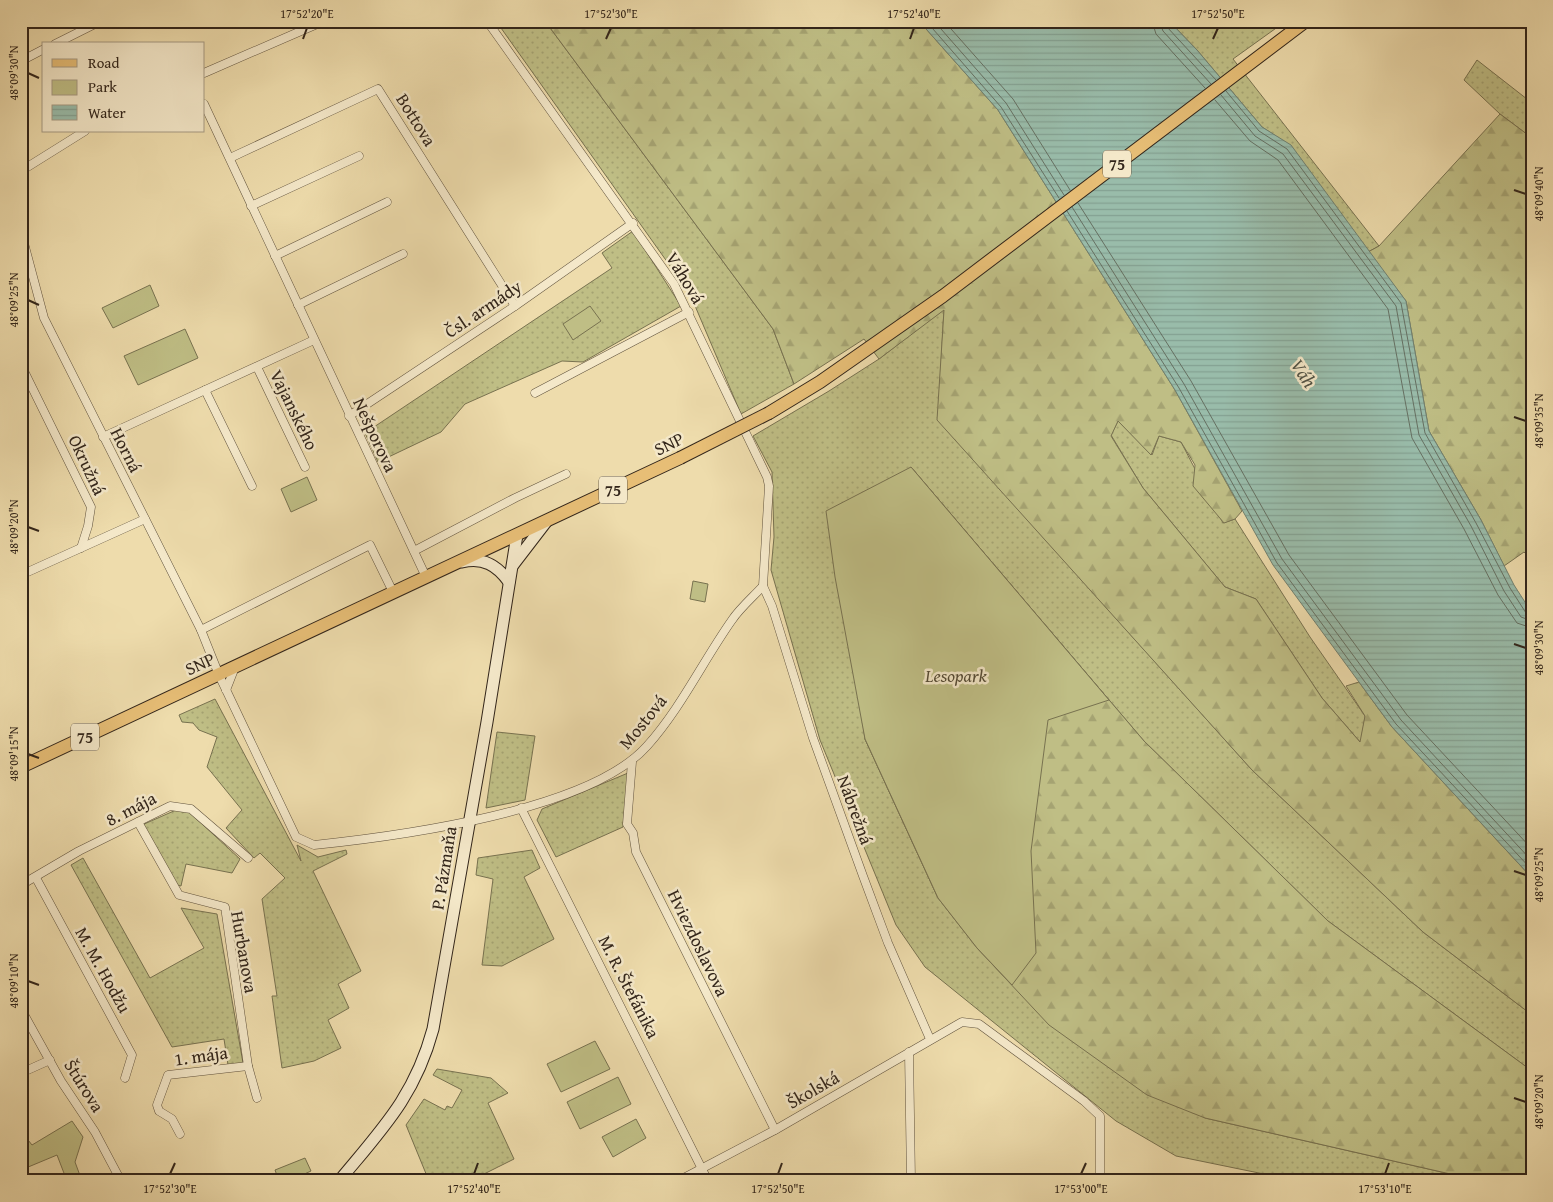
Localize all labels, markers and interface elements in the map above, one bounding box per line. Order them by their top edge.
text: 17°52'20"E [280,5,334,22]
text: 17°52'30"E [584,5,638,22]
text: 17°52'40"E [887,5,941,22]
text: 17°52'50"E [1191,5,1245,22]
legend [42,42,205,132]
text: 48°09'30"N [5,45,22,101]
text: Road [88,52,119,73]
text: Park [88,76,117,97]
street label: Bottova [390,88,444,152]
text: Water [88,102,126,123]
road number: 75 [1103,150,1131,178]
text: 48°09'40"N [1530,166,1547,222]
street label: Váhová [659,246,712,309]
text: 48°09'25"N [5,272,22,328]
street label: Čsl. armády [439,273,527,344]
water label: Váh [1284,353,1324,393]
street label: Vajanského [263,365,326,455]
street label: Nešporova [346,393,405,477]
text: 48°09'35"N [1530,393,1547,449]
street label: Horná [104,423,149,477]
street label: SNP [649,425,688,462]
street label: Okružná [62,430,113,500]
road number: 75 [599,476,627,504]
text: 48°09'20"N [5,499,22,555]
text: 48°09'30"N [1530,620,1547,676]
street label: SNP [180,645,219,682]
park label: Lesopark [924,662,988,689]
street label: Mostová [612,688,673,755]
road number: 75 [71,724,99,750]
text: 48°09'15"N [5,726,22,782]
street label: Nábrežná [831,772,881,849]
street label: 8. mája [101,784,161,833]
street label: P. Pázmaňa [424,824,463,912]
text: 48°09'25"N [1530,847,1547,903]
street label: Hviezdoslavova [661,885,736,1001]
street label: Hurbanova [224,909,265,996]
street label: M. M. Hodžu [69,922,138,1018]
street label: M. R. Štefánika [592,931,667,1043]
text: 48°09'10"N [5,953,22,1009]
street label: 1. mája [173,1038,230,1073]
street label: Štúrova [58,1054,111,1118]
street label: Školská [781,1063,844,1115]
text: 48°09'20"N [1530,1074,1547,1130]
text: 17°52'30"E [143,1180,197,1197]
text: 17°52'40"E [447,1180,501,1197]
text: 17°52'50"E [751,1180,805,1197]
text: 17°53'00"E [1054,1180,1108,1197]
text: 17°53'10"E [1358,1180,1412,1197]

